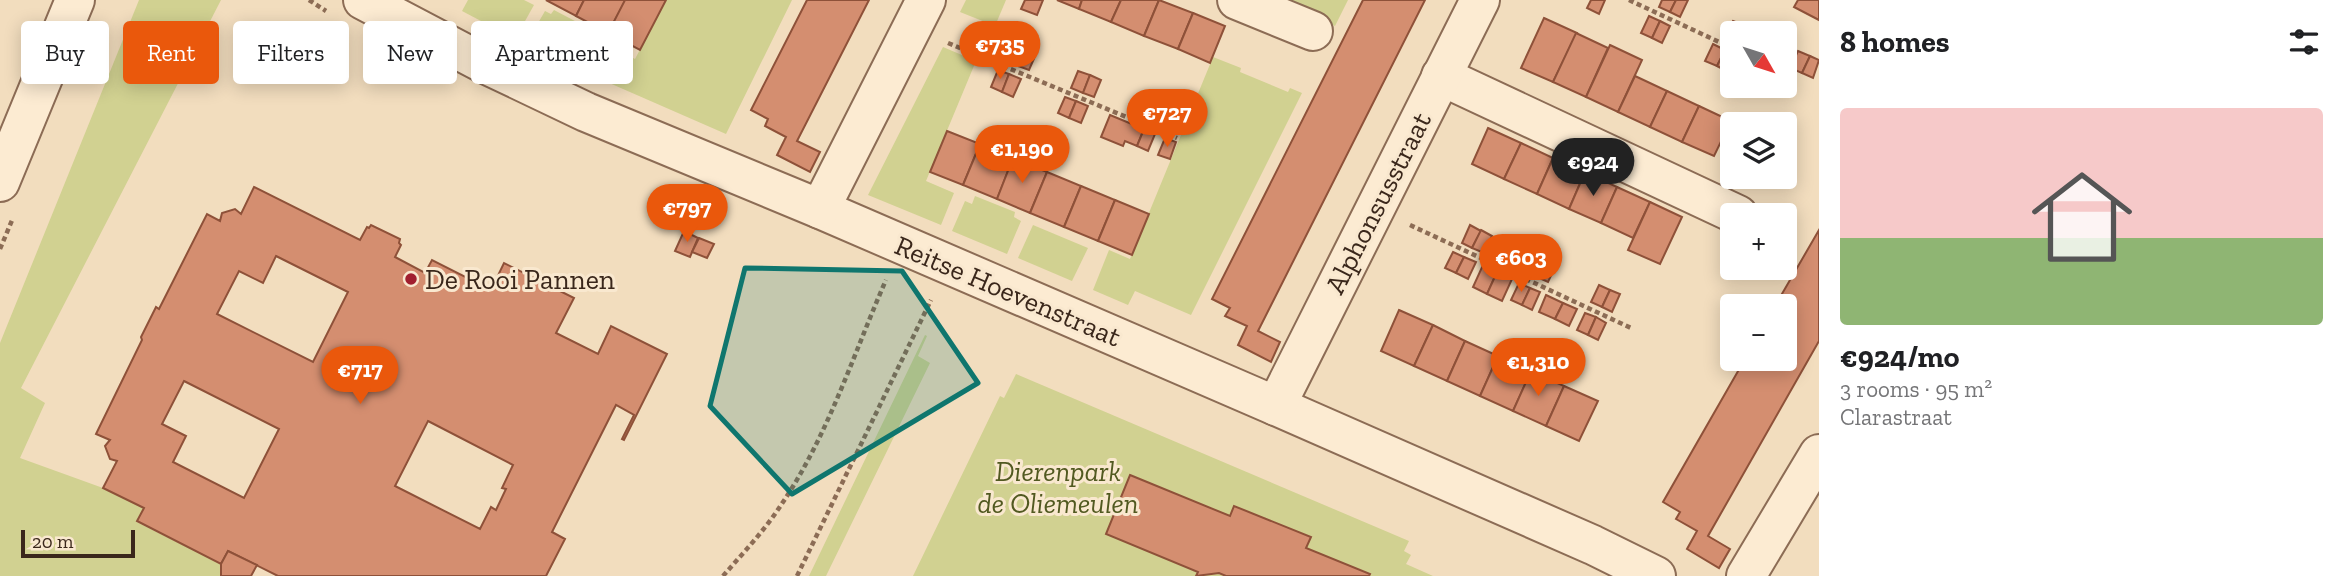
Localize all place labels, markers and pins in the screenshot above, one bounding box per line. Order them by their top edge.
pin: €735 [959,22,1041,81]
pin: €727 [1126,90,1208,149]
pin: €1,190 [965,125,1079,185]
pin: €924 [1552,138,1634,198]
pin: €797 [646,184,728,244]
pin: €603 [1480,234,1562,294]
place label: De Rooi Pannen [425,263,615,296]
marker: De Rooi Pannen [403,271,419,287]
pin: €1,310 [1481,338,1595,398]
pin: €717 [319,346,401,406]

